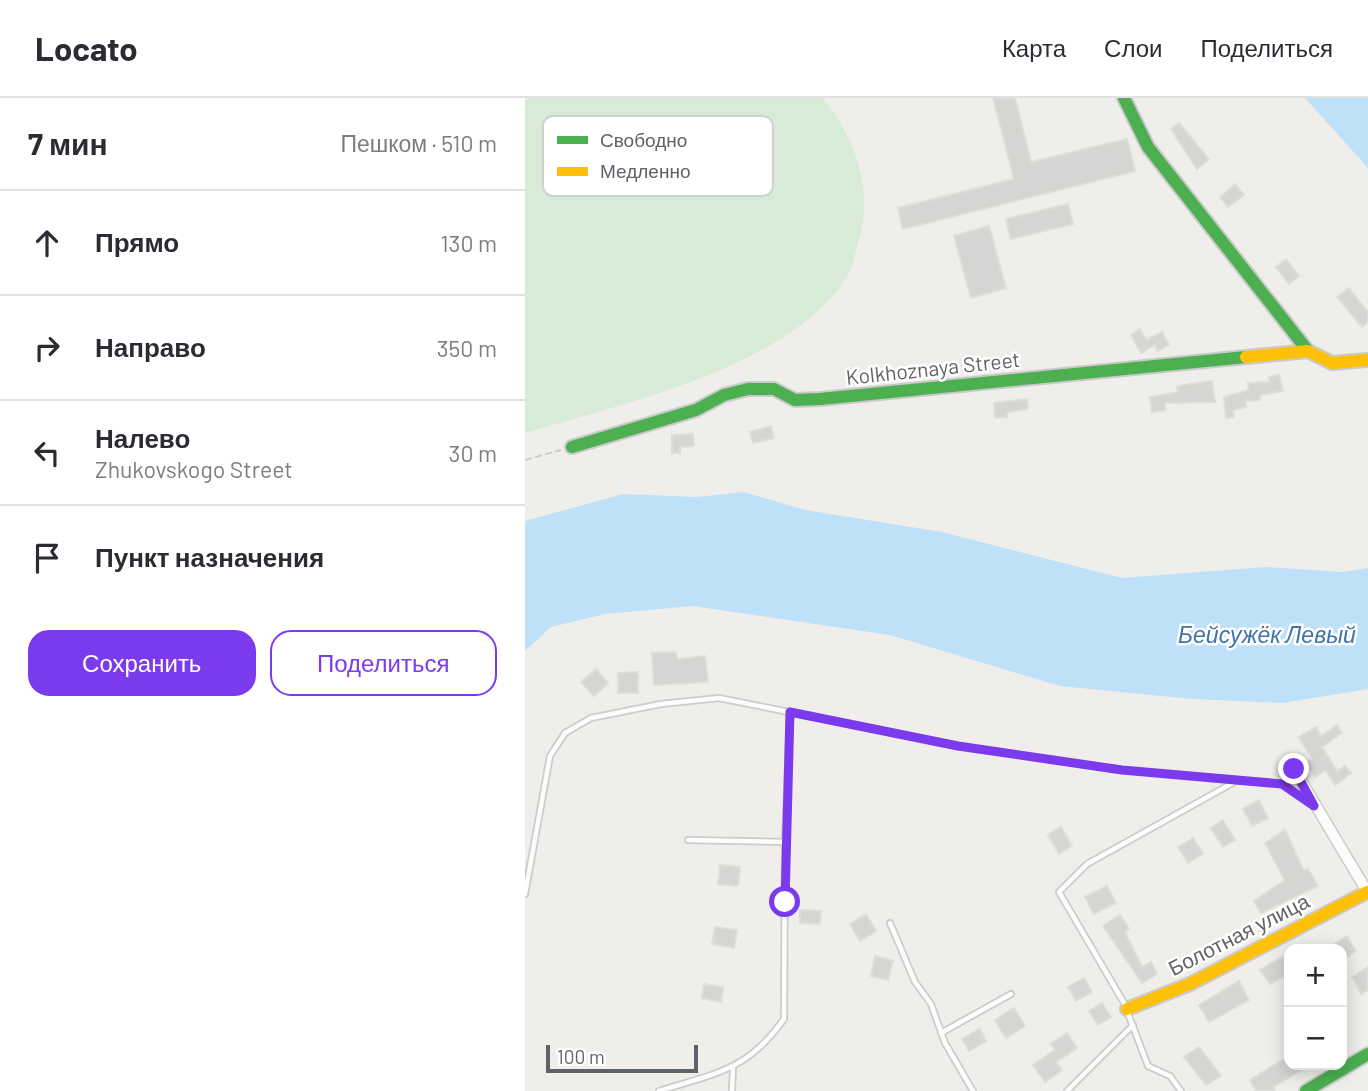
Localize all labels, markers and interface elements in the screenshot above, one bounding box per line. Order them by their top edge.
text: Locato [35,28,138,68]
text: Карта [1002,33,1066,62]
text: Слои [1104,33,1162,62]
text: Поделиться [1200,33,1333,62]
legend [543,116,773,196]
text: 7 мин [28,125,108,161]
text: Свободно [600,128,687,151]
text: Пешком · 510 m [340,129,497,157]
text: Медленно [600,159,690,182]
icon: ahead [28,224,66,262]
text: Прямо [95,226,179,257]
text: 130 m [440,229,497,257]
icon: right [28,329,66,367]
text: Направо [95,331,206,362]
text: 350 m [437,334,497,362]
street label: Kolkhoznaya Street [845,346,1021,389]
text: Налево [95,422,190,453]
icon: left [28,434,66,472]
text: 30 m [449,439,497,467]
text: Zhukovskogo Street [95,455,293,483]
icon: arrive [28,539,66,577]
text: Пункт назначения [95,541,324,572]
water label: Бейсужёк Левый [1178,620,1356,648]
button: Сохранить [28,630,256,696]
button: Поделиться [270,630,497,696]
route end [1278,753,1309,784]
route start [769,886,800,917]
street label: Болотная улица [1164,887,1313,980]
map controls [1284,944,1347,1070]
button: + [1284,944,1347,1007]
button: − [1284,1007,1347,1070]
scale bar [546,1042,698,1074]
text: 100 m [557,1045,605,1068]

